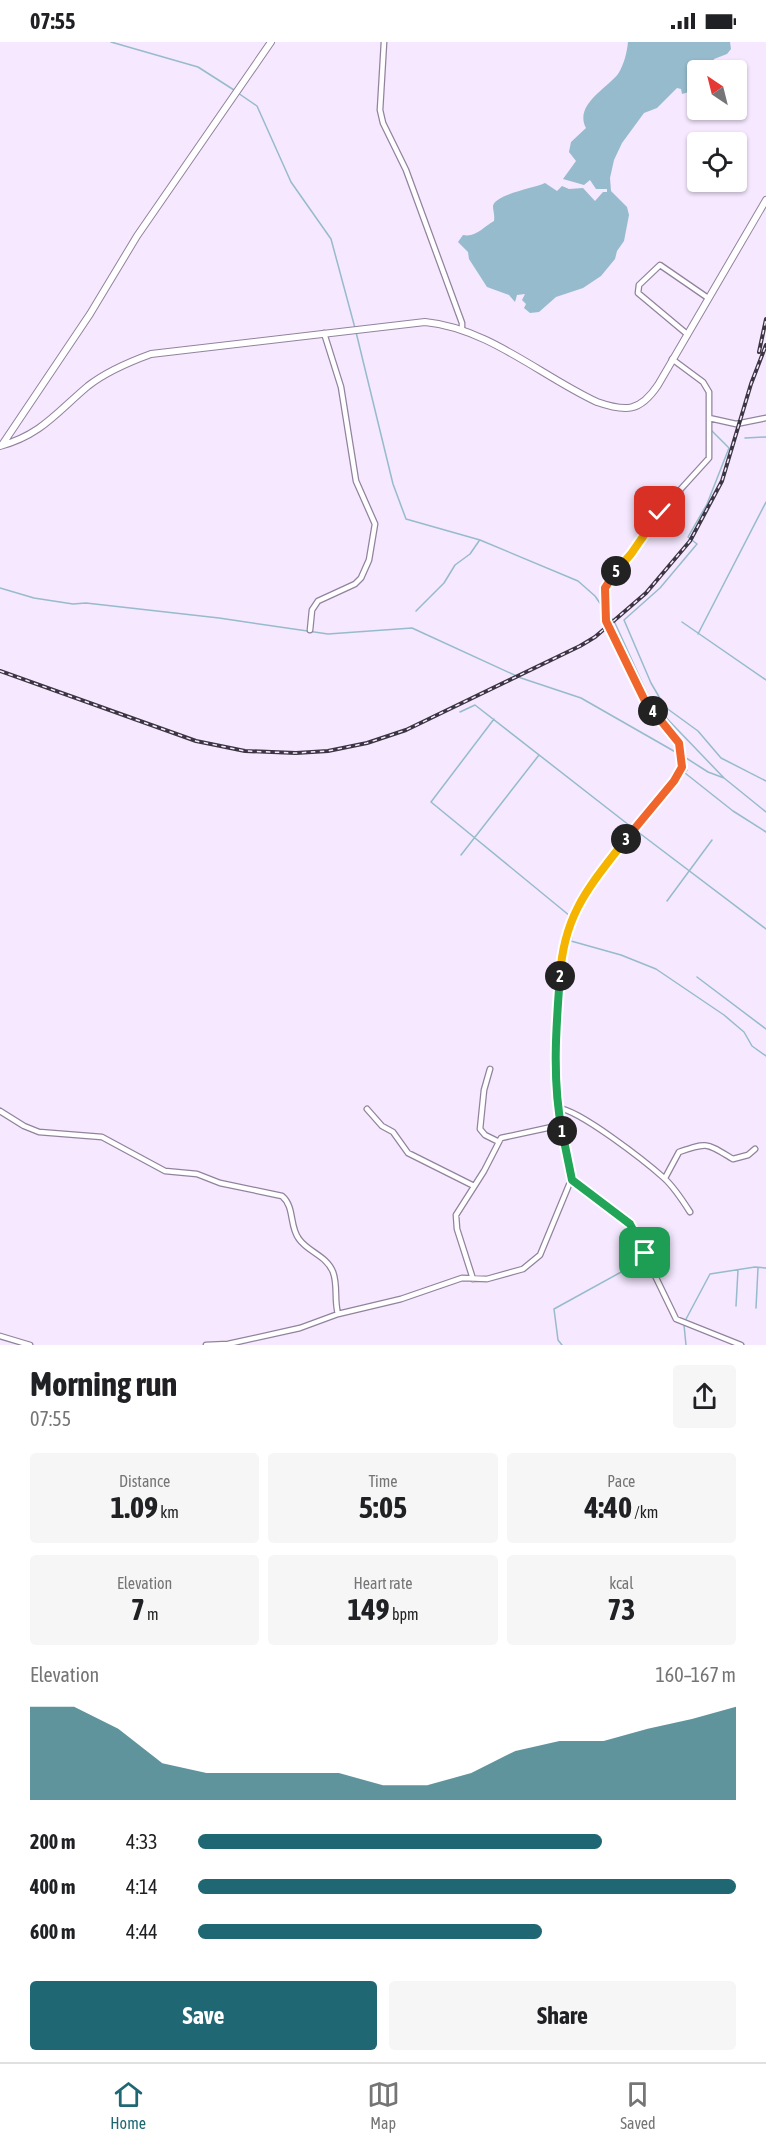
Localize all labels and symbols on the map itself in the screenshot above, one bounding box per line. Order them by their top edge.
north arrow [687,60,747,120]
pin [634,486,685,537]
pin: 5 [601,556,631,586]
pin: 4 [638,696,668,726]
pin: 3 [611,824,641,854]
pin: 2 [545,961,575,991]
pin: 1 [547,1116,577,1146]
pin [619,1227,670,1278]

